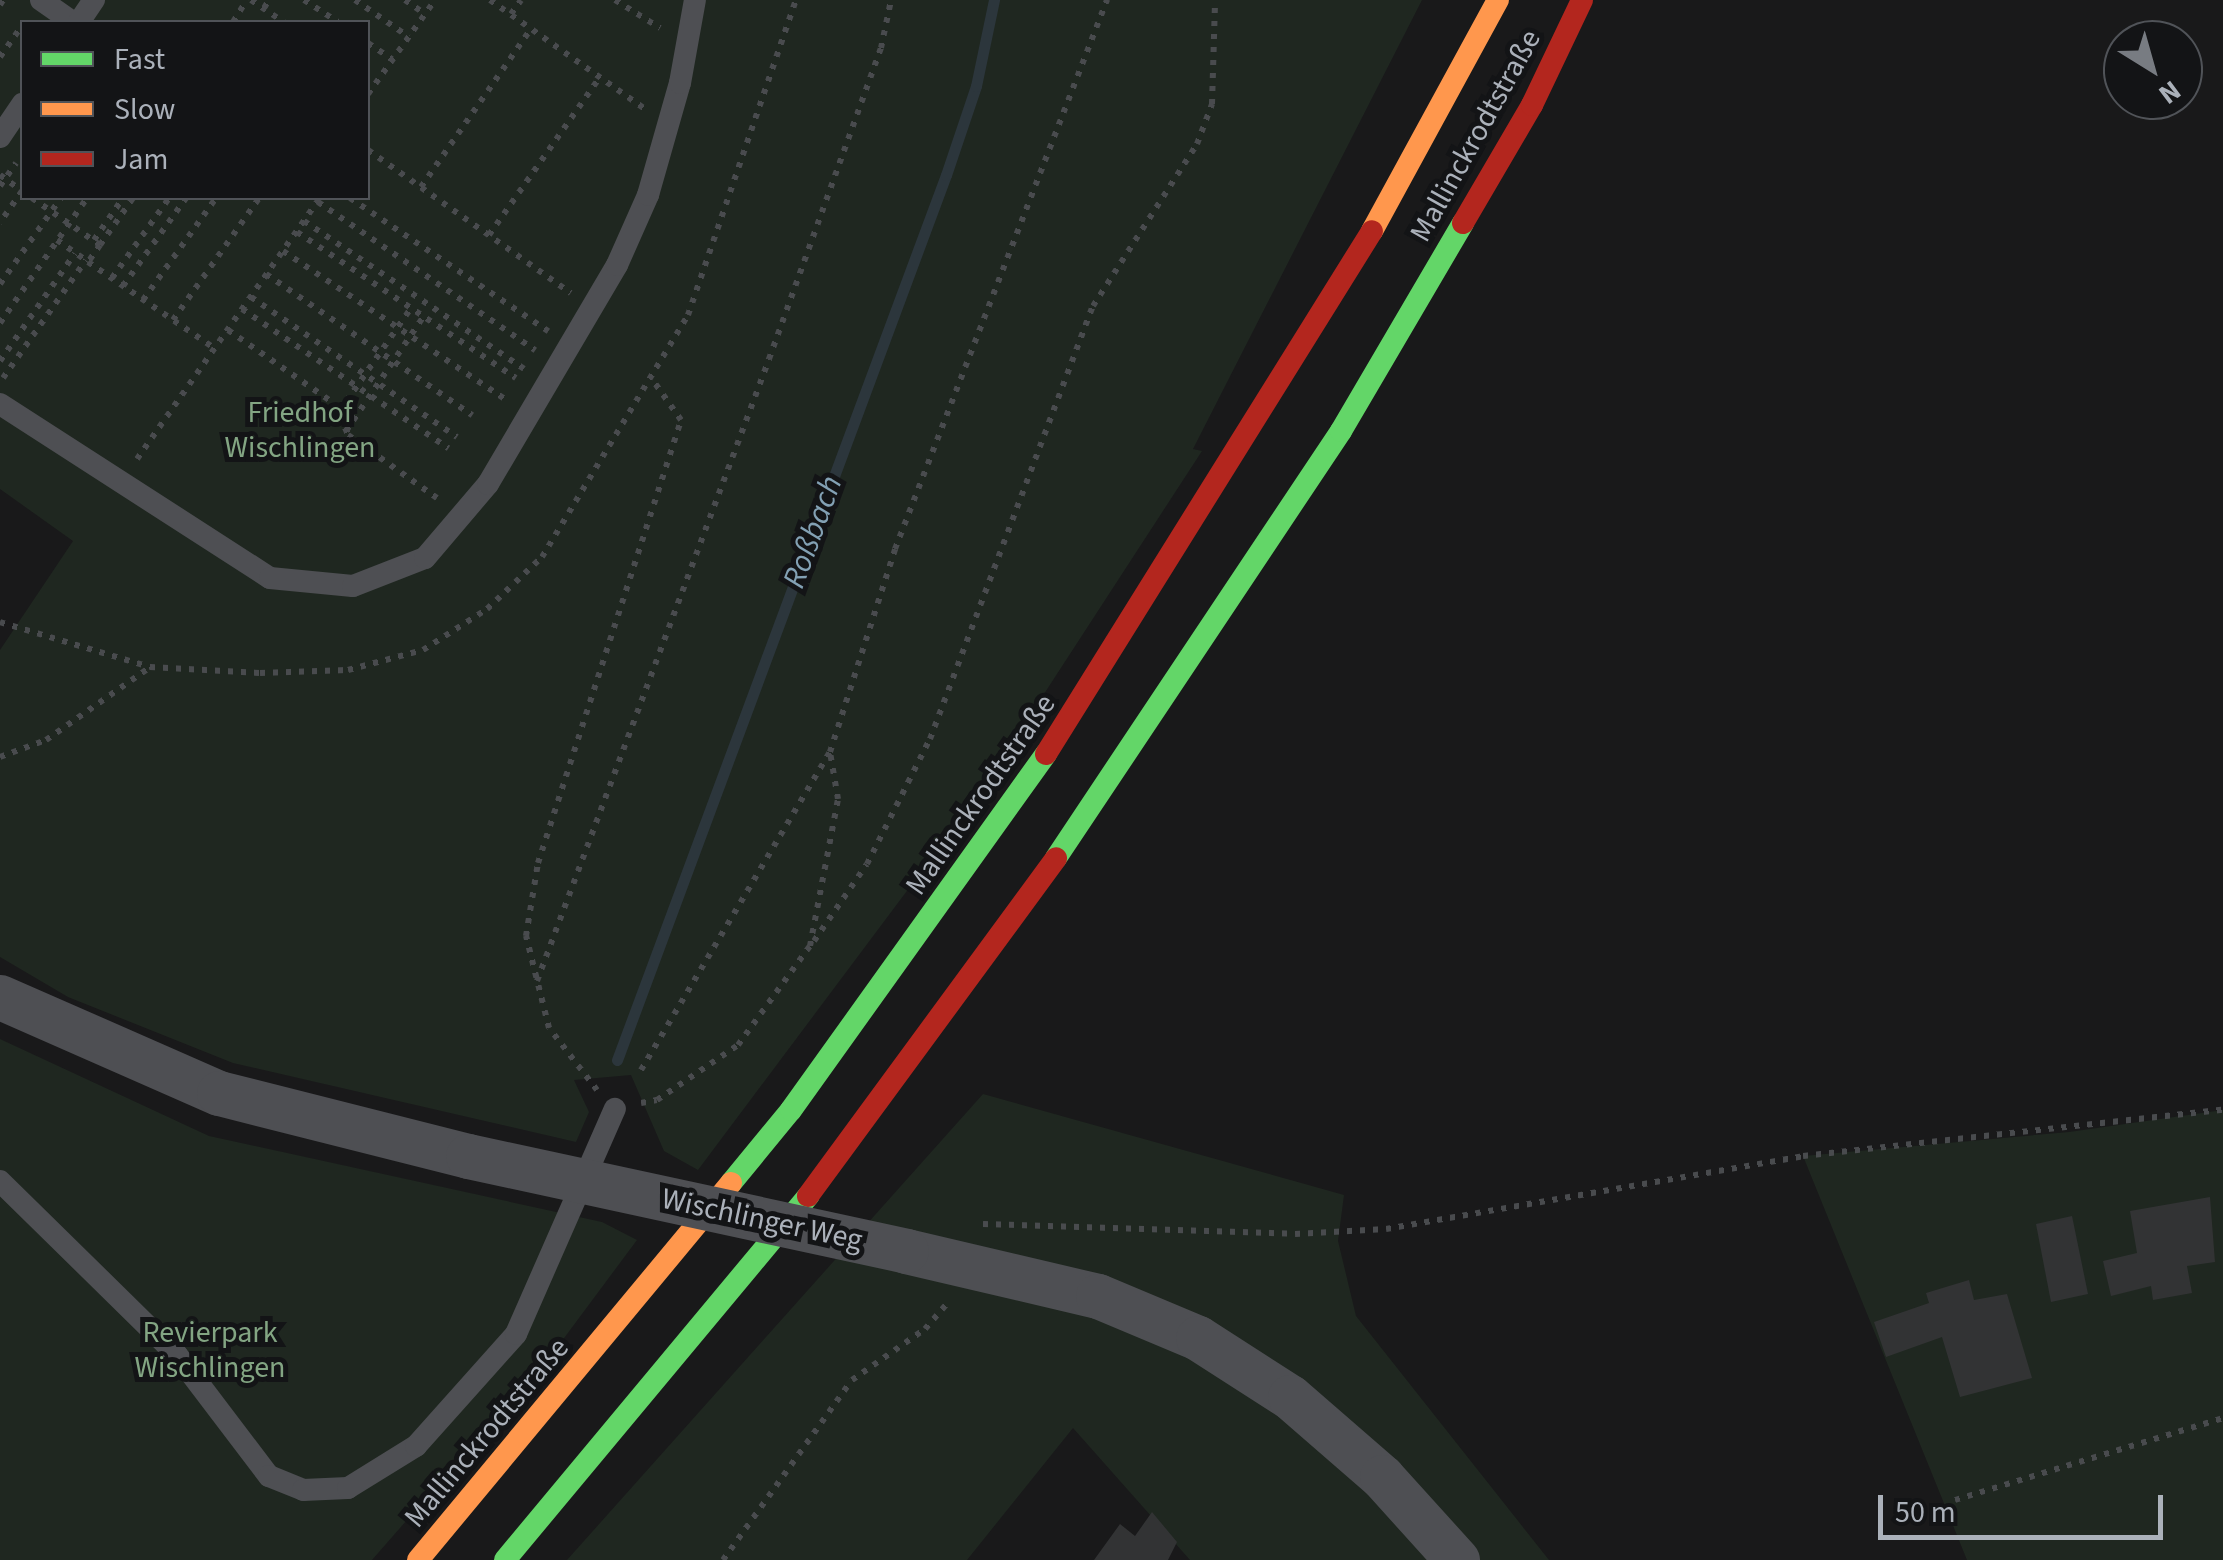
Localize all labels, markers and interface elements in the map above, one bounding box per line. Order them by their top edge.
legend [20,20,370,200]
north arrow [2103,20,2203,120]
street label: Mallinckrodtstraße [1403,24,1549,248]
text: Fast [114,38,165,81]
text: N [2150,71,2189,114]
text: Slow [114,88,175,131]
text: Jam [114,138,168,181]
park label: Friedhof Wischlingen [225,395,375,466]
water label: Roßbach [775,471,851,593]
street label: Mallinckrodtstraße [898,688,1064,902]
street label: Wischlinger Weg [658,1181,866,1259]
park label: Revierpark Wischlingen [135,1315,285,1386]
street label: Mallinckrodtstraße [397,1331,577,1535]
scale bar [1883,1475,2168,1537]
text: 50 m [1895,1491,1956,1534]

